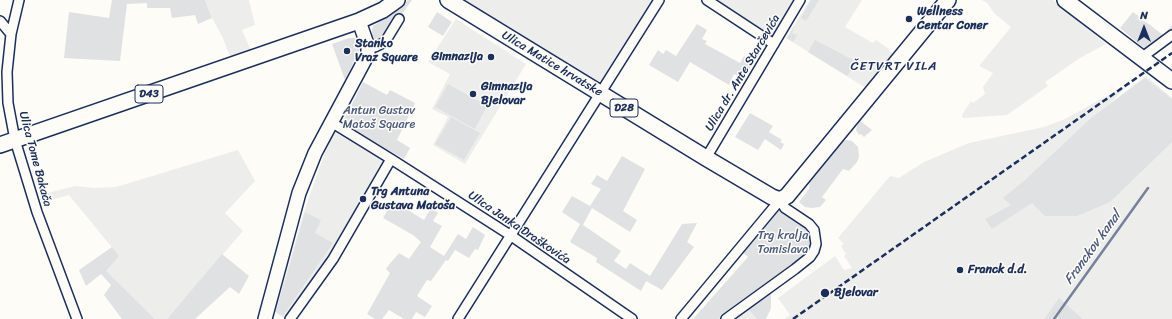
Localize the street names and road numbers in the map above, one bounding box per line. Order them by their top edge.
street label: Ulica dr. Ante Starčevića [702,12,784,134]
street label: Ulica Matice hrvatske [499,28,605,100]
road number: D43 [135,85,163,103]
road number: D28 [610,99,638,117]
street label: Ulica Tome Bakača [15,110,55,208]
street label: Ulica Janka Draškovića [465,188,573,268]

